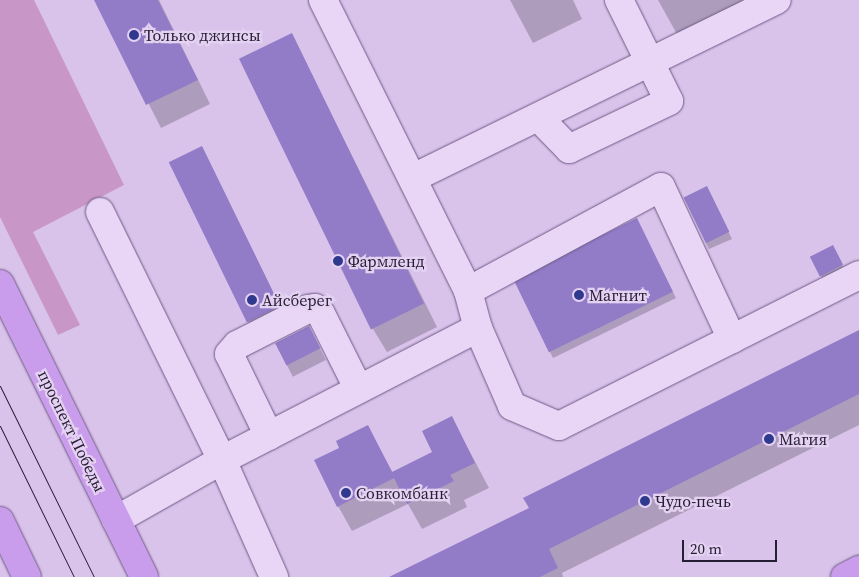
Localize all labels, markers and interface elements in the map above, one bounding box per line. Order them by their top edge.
place label: Только джинсы [144,25,261,45]
marker: Только джинсы [128,29,140,41]
place label: Фармленд [348,251,425,271]
marker: Фармленд [332,255,344,267]
place label: Магнит [589,285,647,305]
marker: Магнит [573,289,585,301]
place label: Айсберег [262,290,332,310]
marker: Айсберег [246,294,258,306]
street label: проспект Победы [34,367,110,495]
place label: Магия [779,429,827,449]
marker: Магия [763,433,775,445]
place label: Совкомбанк [356,483,448,503]
marker: Совкомбанк [340,487,352,499]
place label: Чудо-печь [655,491,731,511]
marker: Чудо-печь [639,495,651,507]
scale bar [684,530,779,562]
text: 20 m [690,538,722,559]

